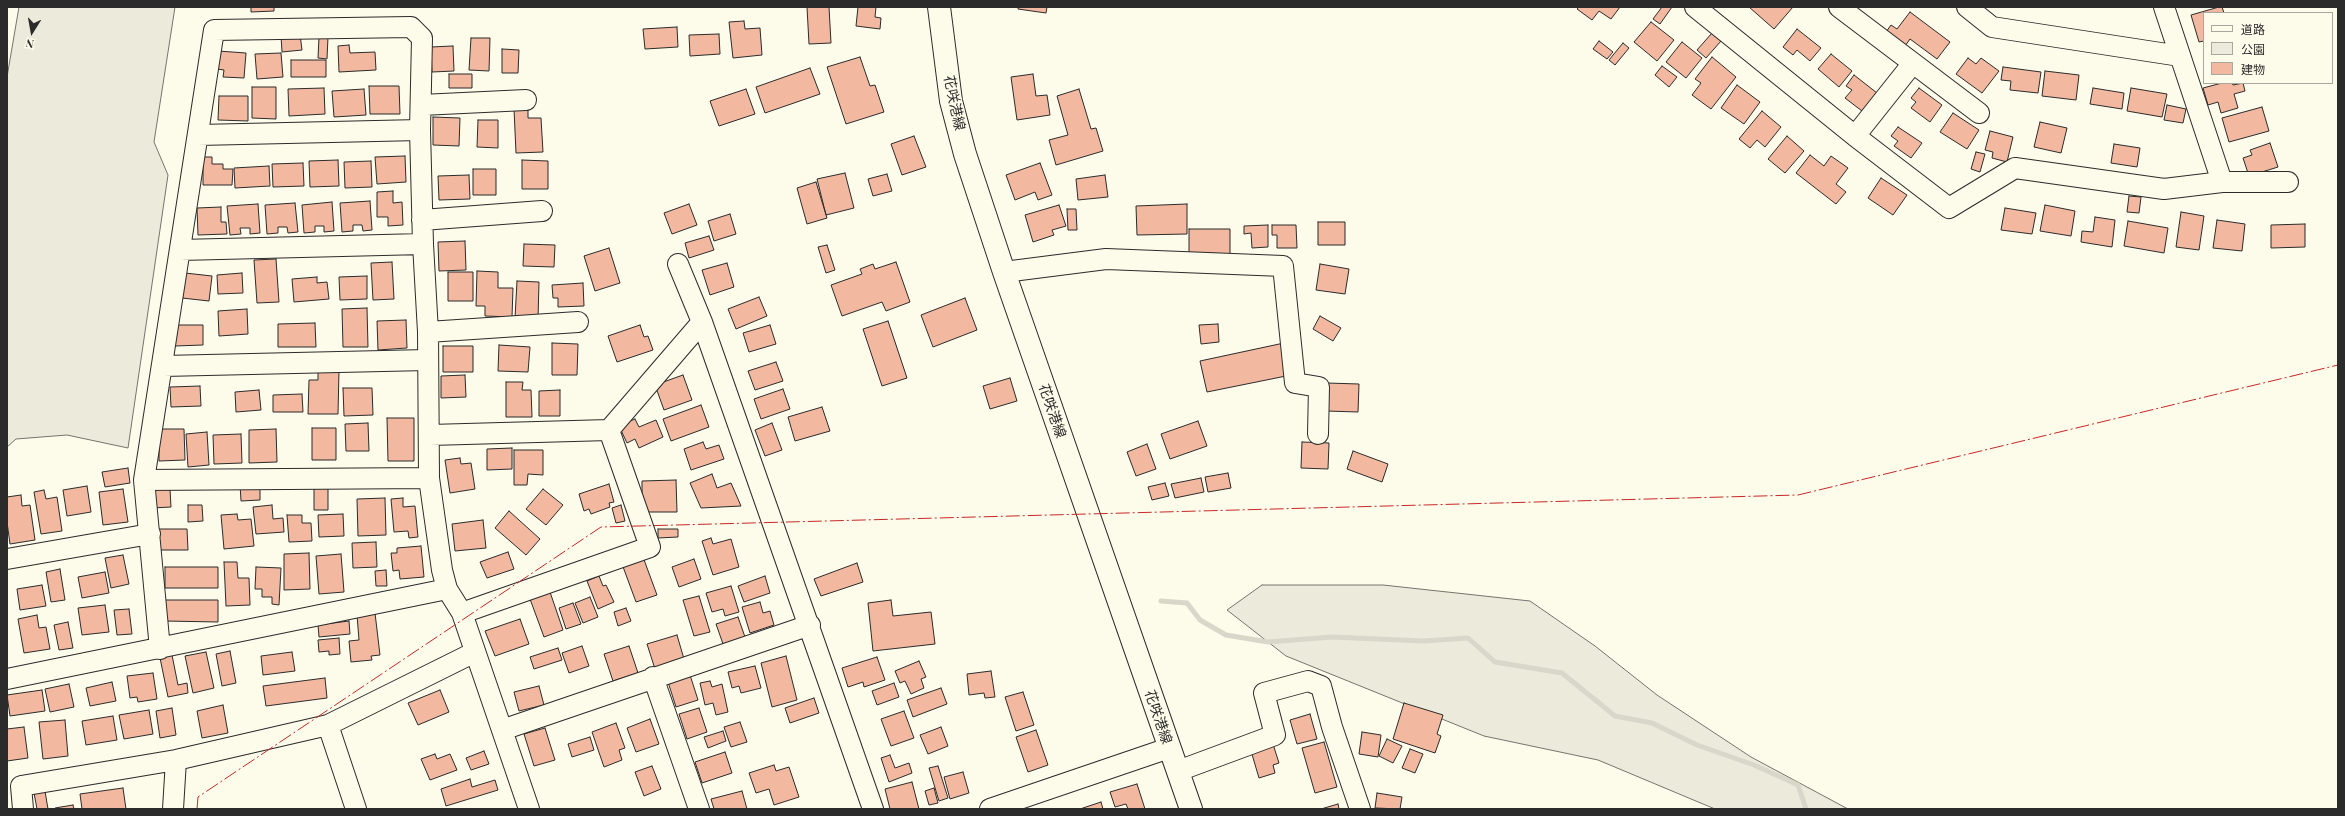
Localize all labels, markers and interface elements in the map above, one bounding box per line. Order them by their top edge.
north arrow [12,12,52,52]
legend [2203,12,2333,84]
text: 道路 [2241,21,2265,37]
text: N [24,36,35,52]
text: 公園 [2241,41,2265,57]
text: 建物 [2241,61,2265,77]
street label: 花咲港線 [940,74,968,132]
street label: 花咲港線 [1035,382,1069,440]
street label: 花咲港線 [1141,688,1175,746]

